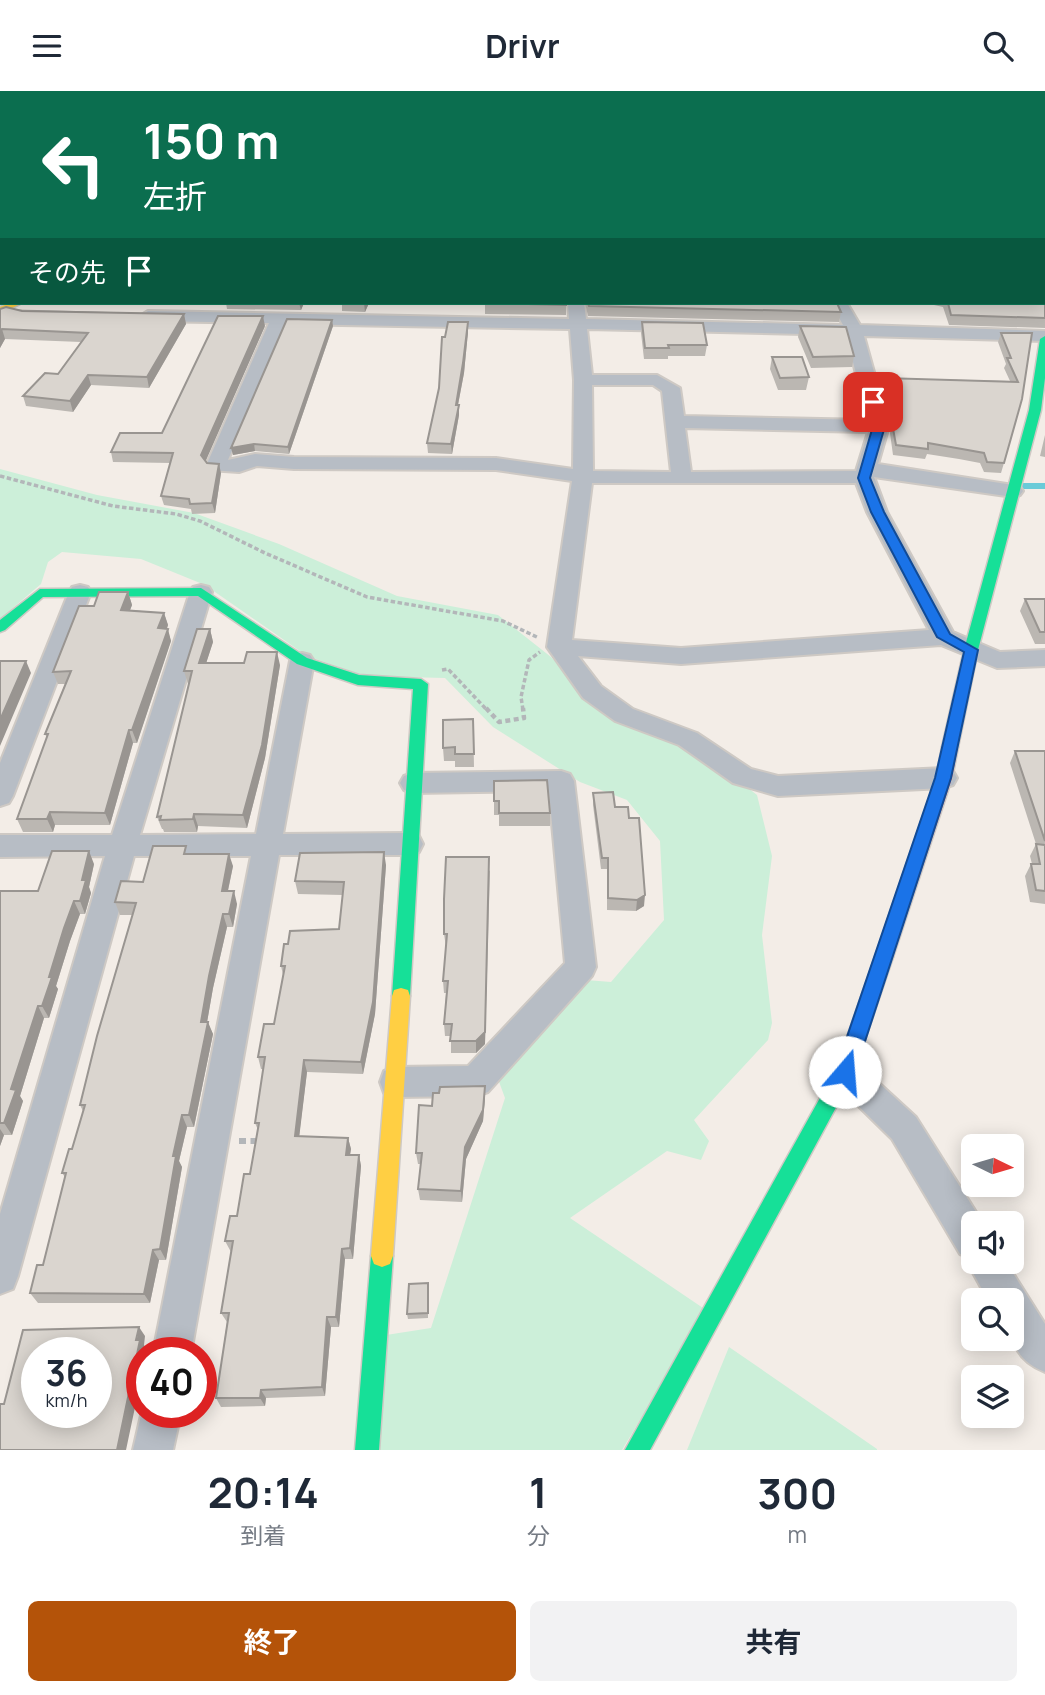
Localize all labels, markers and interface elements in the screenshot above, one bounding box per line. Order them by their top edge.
text: Drivr [485,24,560,68]
icon: menu [28,27,66,65]
icon: search [979,27,1017,65]
text: 150 m [143,107,279,174]
icon: left [28,119,119,210]
text: 左折 [143,174,207,218]
icon: arrive [120,252,158,290]
text: その先 [28,254,106,290]
pin [843,372,903,432]
icon: arrive [854,383,892,421]
position arrow [808,1035,882,1109]
north arrow [961,1134,1024,1197]
map controls [961,1134,1024,1428]
button: sound [961,1211,1024,1274]
button: search [961,1288,1024,1351]
speed limit sign: 40 [126,1337,217,1428]
text: 36 [45,1349,88,1397]
button: layers [961,1365,1024,1428]
text: km/h [46,1388,87,1412]
text: 20:14 [208,1463,319,1521]
text: 1 [529,1463,547,1521]
text: 300 [757,1464,837,1522]
text: m [788,1518,807,1550]
text: 到着 [240,1519,286,1551]
text: 分 [527,1519,550,1551]
button: 終了 [28,1601,516,1681]
button: 共有 [530,1601,1017,1681]

